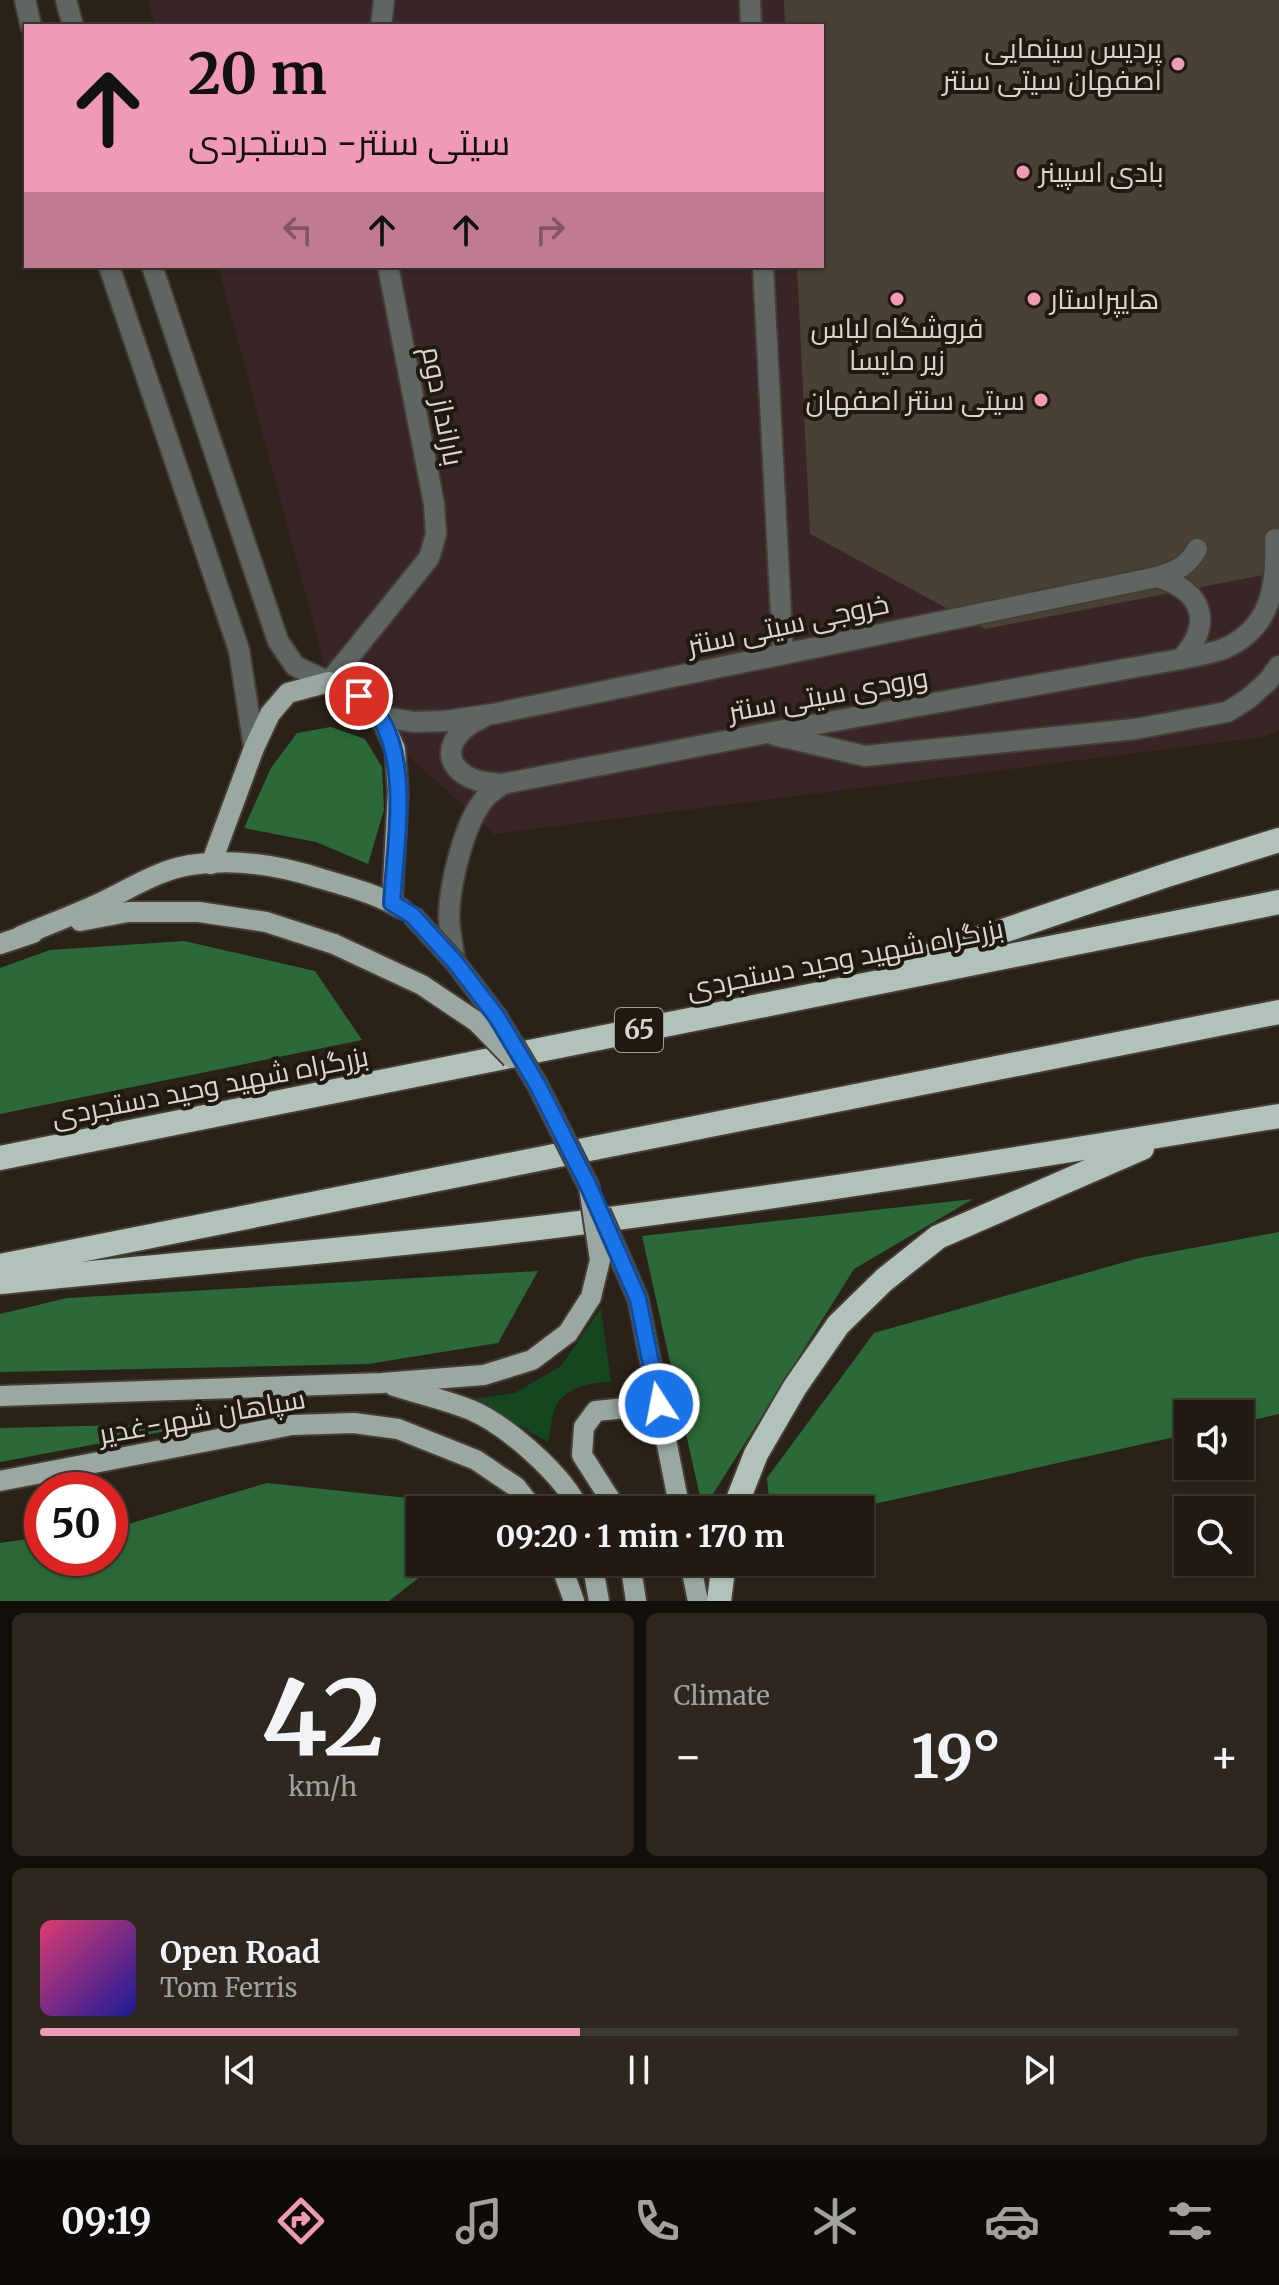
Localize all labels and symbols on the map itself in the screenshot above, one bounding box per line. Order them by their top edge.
place label: پردیس سینمایی اصفهان سیتی سنتر [941,30,1163,98]
marker: پردیس سینمایی اصفهان سیتی سنتر [1169,55,1187,73]
place label: بادی اسپینر [1037,154,1164,190]
marker: بادی اسپینر [1014,163,1032,181]
place label: هایپراستار [1048,281,1159,318]
marker: فروشگاه لباس زیر مایسا [888,290,906,308]
marker: هایپراستار [1025,290,1043,308]
place label: فروشگاه لباس زیر مایسا [811,310,984,378]
street label: بارانداز دوم [412,343,472,469]
place label: سیتی سنتر اصفهان [806,382,1025,418]
marker: سیتی سنتر اصفهان [1032,391,1050,409]
street label: خروجی سیتی سنتر [682,585,892,663]
street label: ورودی سیتی سنتر [723,659,931,730]
pin [325,662,393,730]
street label: بزرگراه شهید وحید دستجردی [684,910,1006,1006]
road number: 65 [615,1008,663,1052]
street label: بزرگراه شهید وحید دستجردی [49,1038,371,1134]
position arrow [617,1362,701,1446]
street label: سپاهان شهر-غدیر [94,1380,308,1452]
speed limit sign: 50 [24,1472,128,1576]

